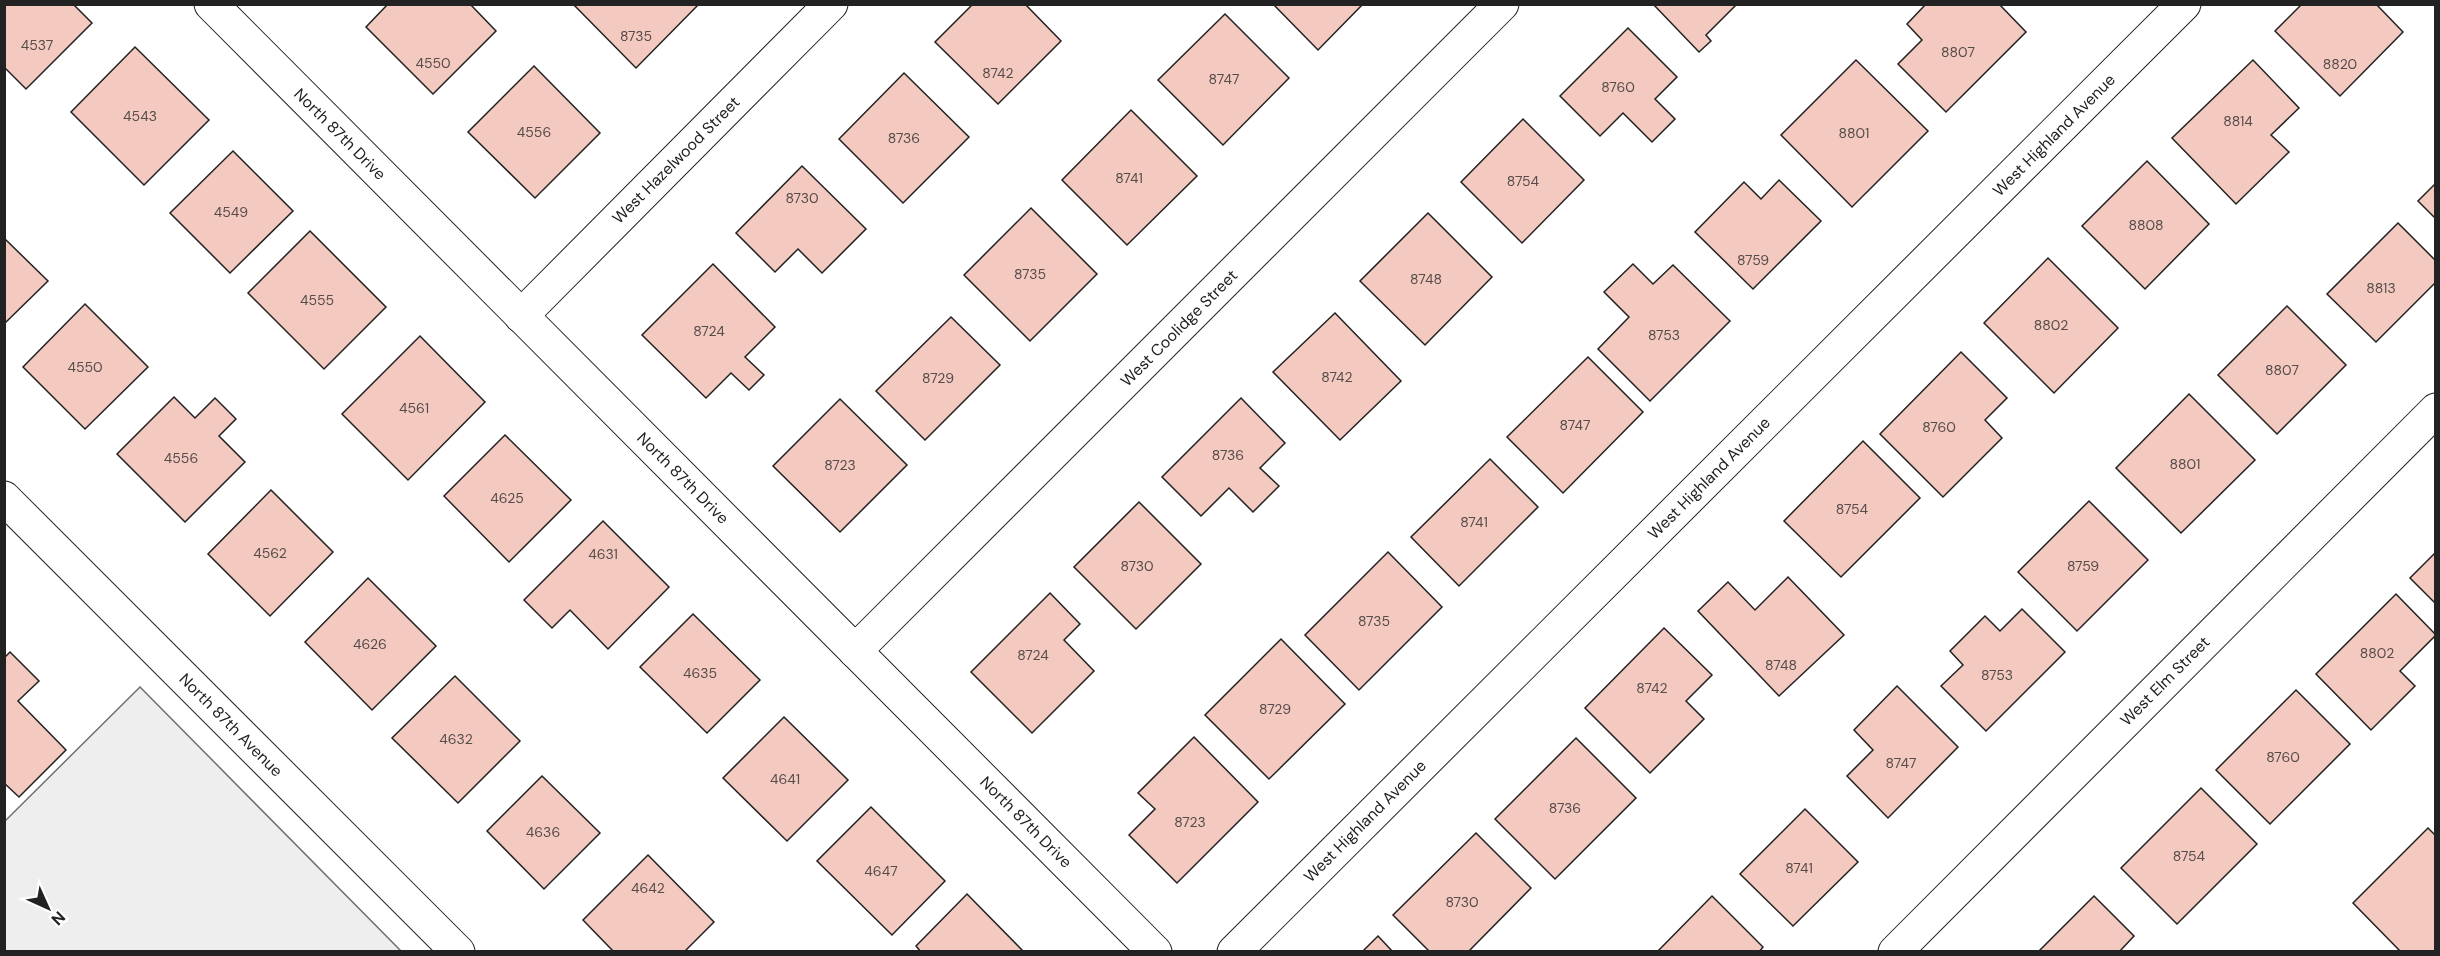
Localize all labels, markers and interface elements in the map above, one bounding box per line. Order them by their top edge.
house number: 8735 [620,27,652,45]
house number: 4537 [21,36,53,54]
house number: 8807 [1941,43,1975,61]
house number: 4550 [415,54,451,72]
house number: 8820 [2323,55,2357,73]
house number: 8742 [982,64,1014,82]
street label: West Highland Avenue [1988,69,2120,201]
house number: 8747 [1209,70,1239,88]
house number: 8760 [1601,78,1635,96]
street label: North 87th Drive [290,84,390,184]
street label: West Hazelwood Street [608,92,744,228]
house number: 4543 [123,107,157,125]
house number: 8814 [2223,112,2253,130]
house number: 4556 [517,123,551,141]
house number: 8801 [1839,124,1869,142]
house number: 8736 [888,129,920,147]
house number: 8741 [1115,169,1143,187]
house number: 8754 [1507,172,1540,190]
house number: 8730 [785,189,819,207]
house number: 4549 [214,203,248,221]
house number: 8808 [2128,216,2164,234]
house number: 8759 [1737,251,1769,269]
house number: 8735 [1014,265,1046,283]
street label: West Coolidge Street [1116,265,1242,391]
house number: 8748 [1410,270,1442,288]
house number: 8813 [2366,279,2396,297]
house number: 4555 [300,291,334,309]
house number: 8802 [2034,316,2068,334]
house number: 8724 [693,322,725,340]
house number: 8753 [1648,326,1680,344]
house number: 4550 [67,358,103,376]
house number: 8807 [2265,361,2299,379]
house number: 8742 [1321,368,1353,386]
house number: 8729 [922,369,954,387]
house number: 4561 [399,399,429,417]
street label: West Highland Avenue [1643,412,1775,544]
house number: 8747 [1560,416,1590,434]
house number: 8760 [1922,418,1956,436]
street label: North 87th Drive [633,428,733,528]
house number: 8736 [1212,446,1244,464]
house number: 4556 [164,449,198,467]
house number: 8801 [2170,455,2200,473]
house number: 8723 [824,456,856,474]
house number: 4625 [490,489,524,507]
house number: 8754 [1836,500,1869,518]
house number: 8741 [1460,513,1488,531]
house number: 4562 [253,544,287,562]
house number: 4631 [588,545,618,563]
house number: 8730 [1120,557,1154,575]
house number: 8759 [2067,557,2099,575]
house number: 8735 [1358,612,1390,630]
street label: West Elm Street [2116,632,2214,730]
house number: 4626 [353,635,387,653]
house number: 8802 [2360,644,2394,662]
house number: 8724 [1017,646,1049,664]
house number: 8748 [1765,656,1797,674]
house number: 4635 [683,664,717,682]
house number: 8753 [1981,666,2013,684]
street label: North 87th Avenue [175,669,287,781]
house number: 8742 [1636,679,1668,697]
house number: 8729 [1259,700,1291,718]
house number: 4632 [439,730,473,748]
house number: 8760 [2266,748,2300,766]
house number: 8747 [1886,754,1916,772]
street label: West Highland Avenue [1299,755,1431,887]
house number: 4641 [770,770,800,788]
street label: North 87th Drive [976,772,1076,872]
house number: 8736 [1549,799,1581,817]
house number: 8723 [1174,813,1206,831]
house number: 4636 [526,823,560,841]
house number: 8754 [2173,847,2206,865]
house number: 8741 [1785,859,1813,877]
house number: 4647 [864,862,898,880]
north arrow [18,878,78,938]
house number: 4642 [631,879,665,897]
house number: 8730 [1445,893,1479,911]
text: N [47,907,70,930]

